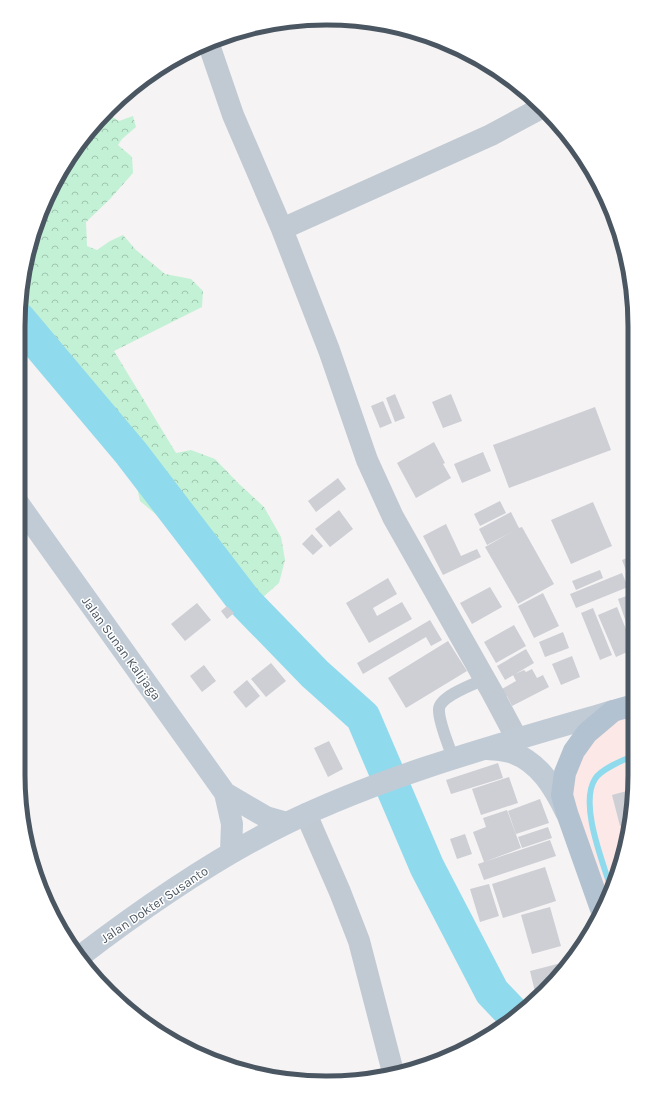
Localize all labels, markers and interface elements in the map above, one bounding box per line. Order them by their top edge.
street label: Jalan Sunan Kalijaga [79,594,164,703]
street label: Jalan Dokter Susanto [98,863,211,946]

